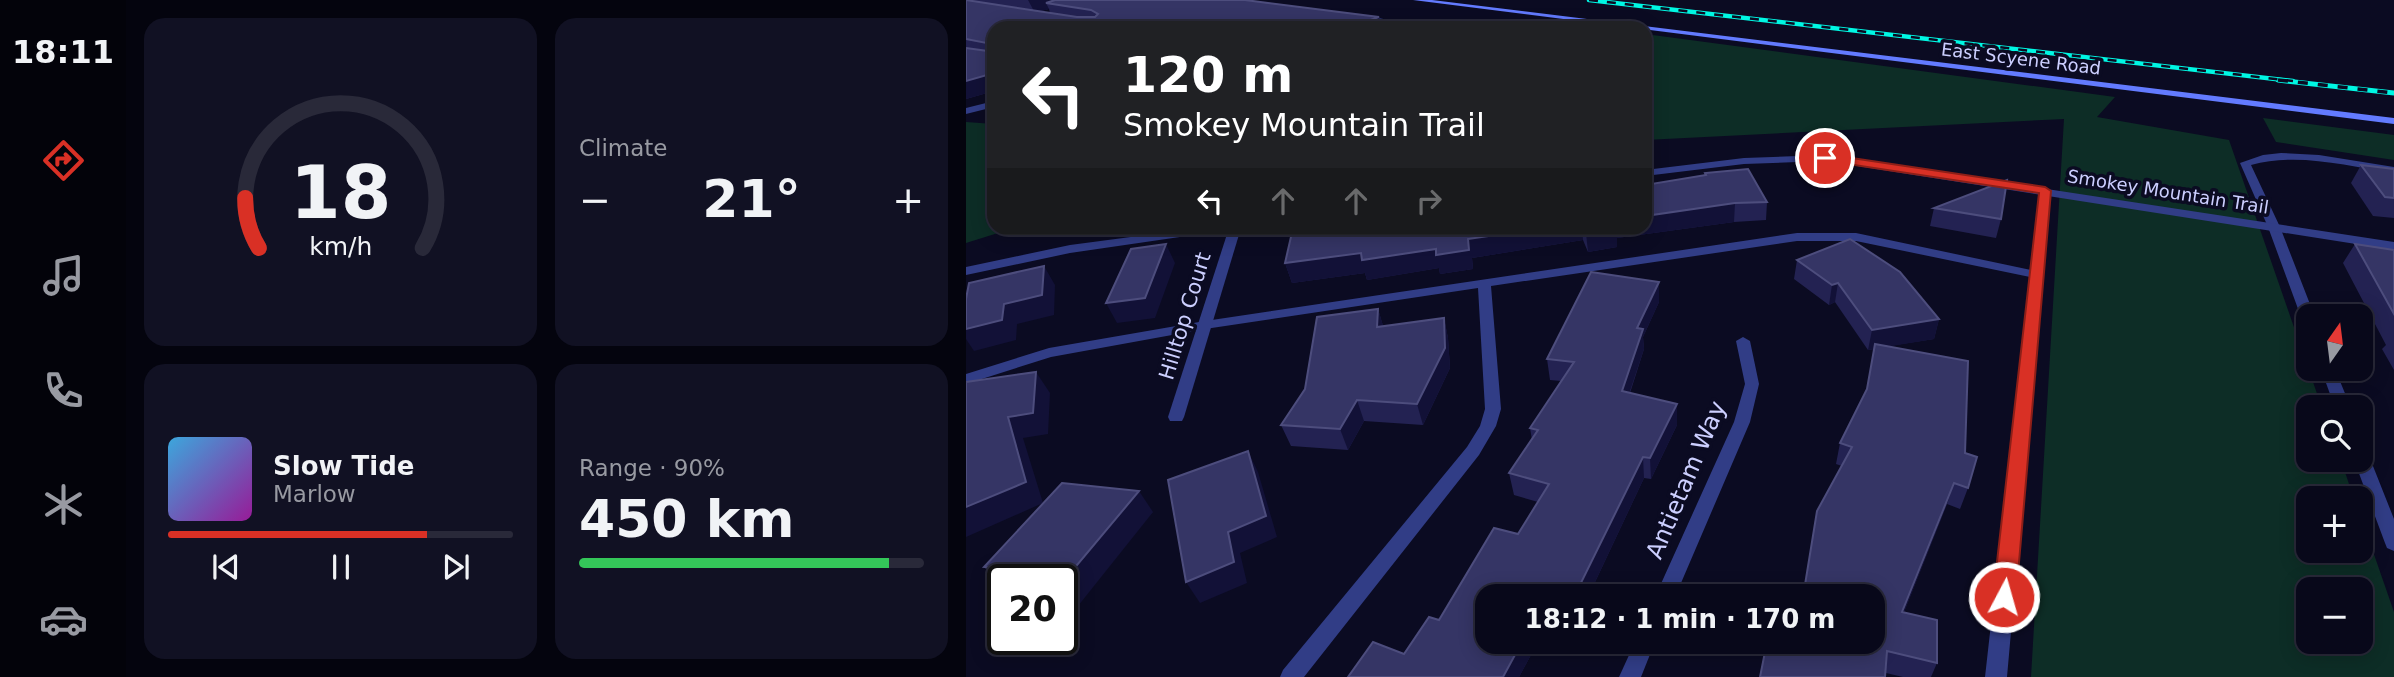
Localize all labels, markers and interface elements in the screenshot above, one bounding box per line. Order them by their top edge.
text: 18:11 [12,33,114,71]
street label: East Scyene Road [1940,38,2102,79]
text: 120 m [1123,47,1293,104]
icon: left [1008,49,1099,140]
text: Smokey Mountain Trail [1123,106,1485,144]
pin [1795,128,1855,188]
text: Climate [579,135,668,161]
icon: directions [39,136,88,185]
icon: arrive [1806,139,1844,177]
text: 18 [290,150,391,235]
street label: Smokey Mountain Trail [2066,165,2270,218]
text: 21° [702,169,801,229]
text: − [579,178,611,222]
text: + [892,178,924,222]
icon: left [1191,182,1229,220]
icon: ahead [1264,182,1302,220]
icon: ahead [1337,182,1375,220]
icon: right [1410,182,1448,220]
text: km/h [309,232,372,261]
street label: Hilltop Court [1154,249,1216,383]
icon: music [39,251,88,300]
north arrow [2296,304,2373,382]
map controls [2296,304,2373,654]
icon: phone [39,366,88,415]
button: search [2296,395,2373,472]
street label: Antietam Way [1640,397,1732,563]
text: Slow Tide [273,451,414,481]
text: Range · 90% [579,455,725,481]
icon: climate [39,480,88,529]
text: Marlow [273,481,356,507]
button: + [2296,486,2373,563]
text: 450 km [579,489,794,549]
icon: previous [207,548,245,586]
icon: pause [322,548,360,586]
icon: next [437,548,475,586]
position arrow [1967,560,2041,634]
speed limit sign: 20 [987,564,1078,655]
button: − [2296,577,2373,654]
icon: car [39,595,88,644]
text: 18:12 · 1 min · 170 m [1525,604,1835,634]

